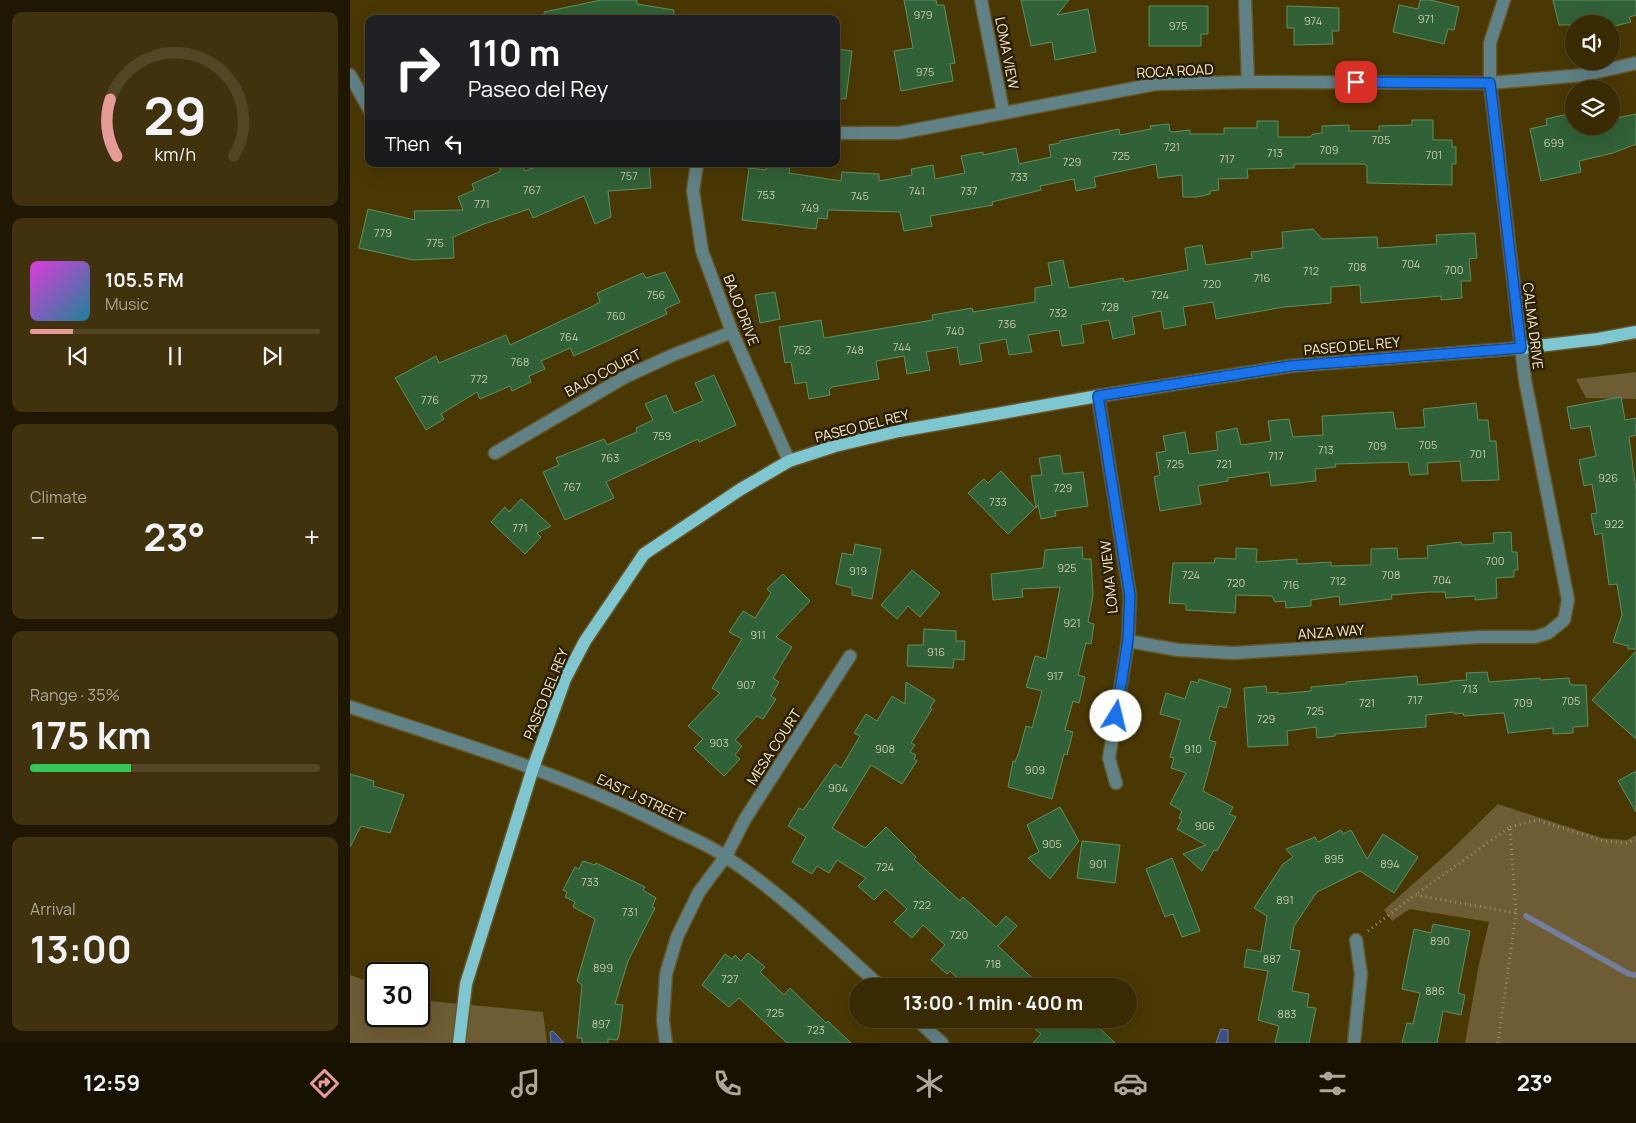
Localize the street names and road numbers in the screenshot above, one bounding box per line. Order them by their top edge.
street label: LOMA VIEW [991,15,1024,91]
street label: ROCA ROAD [1136,59,1214,82]
street label: BAJO DRIVE [719,272,764,348]
street label: CALMA DRIVE [1519,282,1548,370]
street label: PASEO DEL REY [1303,332,1401,359]
street label: BAJO COURT [561,344,645,401]
street label: PASEO DEL REY [813,405,911,446]
street label: LOMA VIEW [1095,540,1122,614]
street label: ANZA WAY [1297,620,1365,643]
street label: PASEO DEL REY [519,645,573,742]
street label: MESA COURT [742,705,806,788]
street label: EAST J STREET [594,769,689,827]

